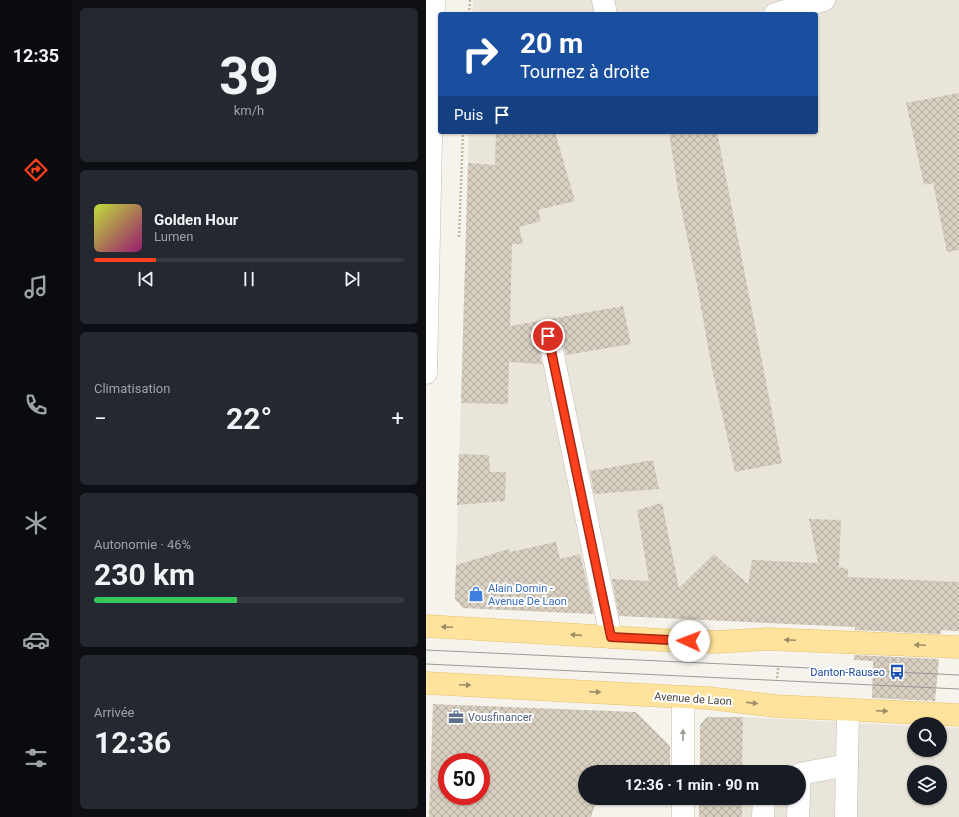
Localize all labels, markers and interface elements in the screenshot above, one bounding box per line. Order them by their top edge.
text: 20 m [520,27,583,60]
icon: right [454,28,506,80]
text: 12:35 [13,45,59,66]
text: 39 [219,46,279,107]
text: Tournez à droite [520,61,649,82]
text: km/h [234,103,264,118]
icon: arrive [491,104,513,126]
text: Puis [454,106,483,124]
icon: directions [22,156,50,184]
text: Golden Hour [154,211,238,229]
text: Lumen [154,229,193,244]
icon: previous [135,268,157,290]
icon: pause [238,268,260,290]
icon: next [341,268,363,290]
icon: music [22,273,50,301]
pin [531,319,565,353]
icon: arrive [537,325,559,347]
text: Climatisation [94,381,170,396]
icon: phone [22,391,50,419]
text: 22° [226,401,272,436]
text: − [94,406,107,431]
text: + [392,406,404,431]
icon: climate [22,509,50,537]
text: Autonomie · 46% [94,537,191,552]
text: 230 km [94,557,195,592]
place label: Alain Domin - Avenue De Laon [488,582,567,608]
shop icon: Alain Domin - Avenue De Laon [467,585,485,603]
position arrow [668,620,710,662]
one-way arrow [441,624,453,631]
icon: car [22,626,50,654]
one-way arrow [570,631,582,638]
one-way arrow [784,636,796,643]
one-way arrow [914,642,926,649]
bus stop icon: Danton-Rauseo [888,663,906,681]
place label: Danton-Rauseo [810,666,885,679]
one-way arrow [459,681,471,688]
one-way arrow [589,689,601,696]
street label: Avenue de Laon [654,690,732,708]
one-way arrow [746,700,758,707]
text: Arrivée [94,705,134,720]
office icon: Vousfinancer [447,708,465,726]
one-way arrow [876,708,888,715]
place label: Vousfinancer [468,711,533,724]
map controls [907,717,947,805]
button: search [907,717,947,757]
text: 12:36 [94,725,171,760]
one-way arrow [680,728,686,741]
icon: filters [22,744,50,772]
speed limit sign: 50 [438,753,490,805]
button: layers [907,765,947,805]
text: 12:36 · 1 min · 90 m [625,776,759,794]

